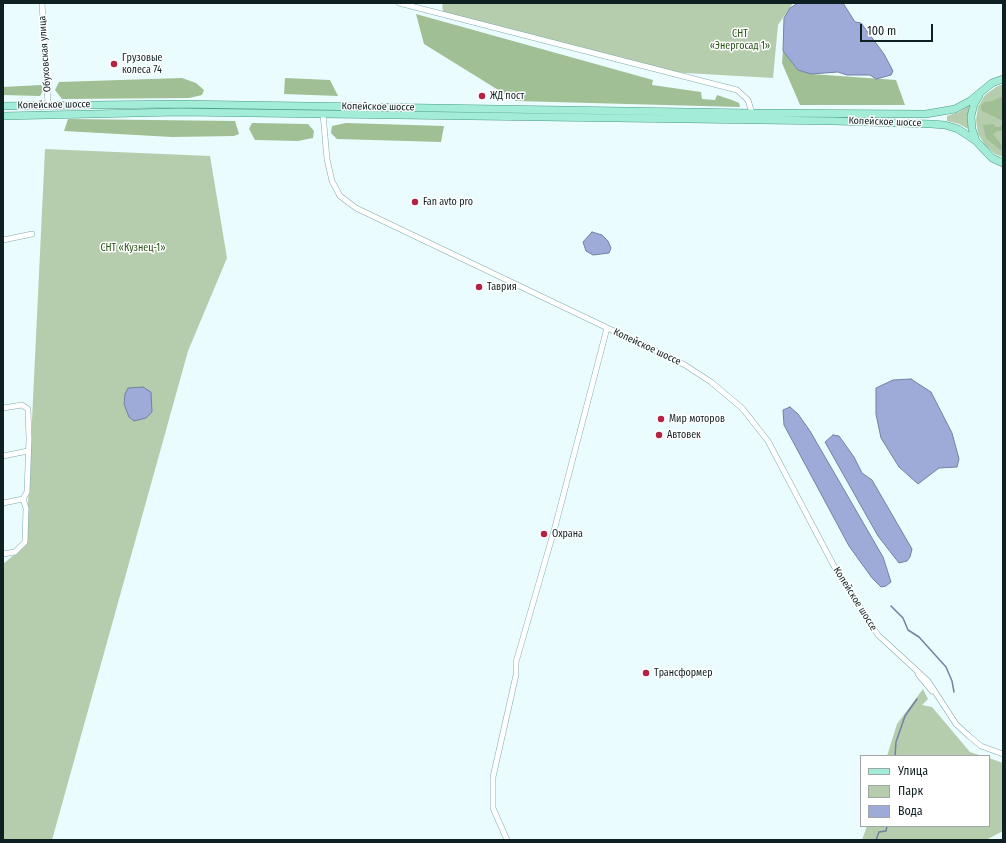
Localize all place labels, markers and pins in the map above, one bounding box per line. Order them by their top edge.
place label: Грузовые колеса 74 [122,52,163,76]
marker: Грузовые колеса 74 [109,59,119,69]
place label: ЖД пост [490,90,524,102]
marker: ЖД пост [477,91,487,101]
place label: Fan avto pro [423,196,473,208]
marker: Fan avto pro [410,197,420,207]
place label: Таврия [487,281,517,293]
marker: Таврия [474,282,484,292]
place label: Мир моторов [669,413,725,425]
marker: Мир моторов [656,414,666,424]
place label: Автовек [667,429,701,441]
marker: Автовек [654,430,664,440]
place label: Охрана [552,528,583,540]
marker: Охрана [539,529,549,539]
place label: Трансформер [654,667,712,679]
marker: Трансформер [641,668,651,678]

